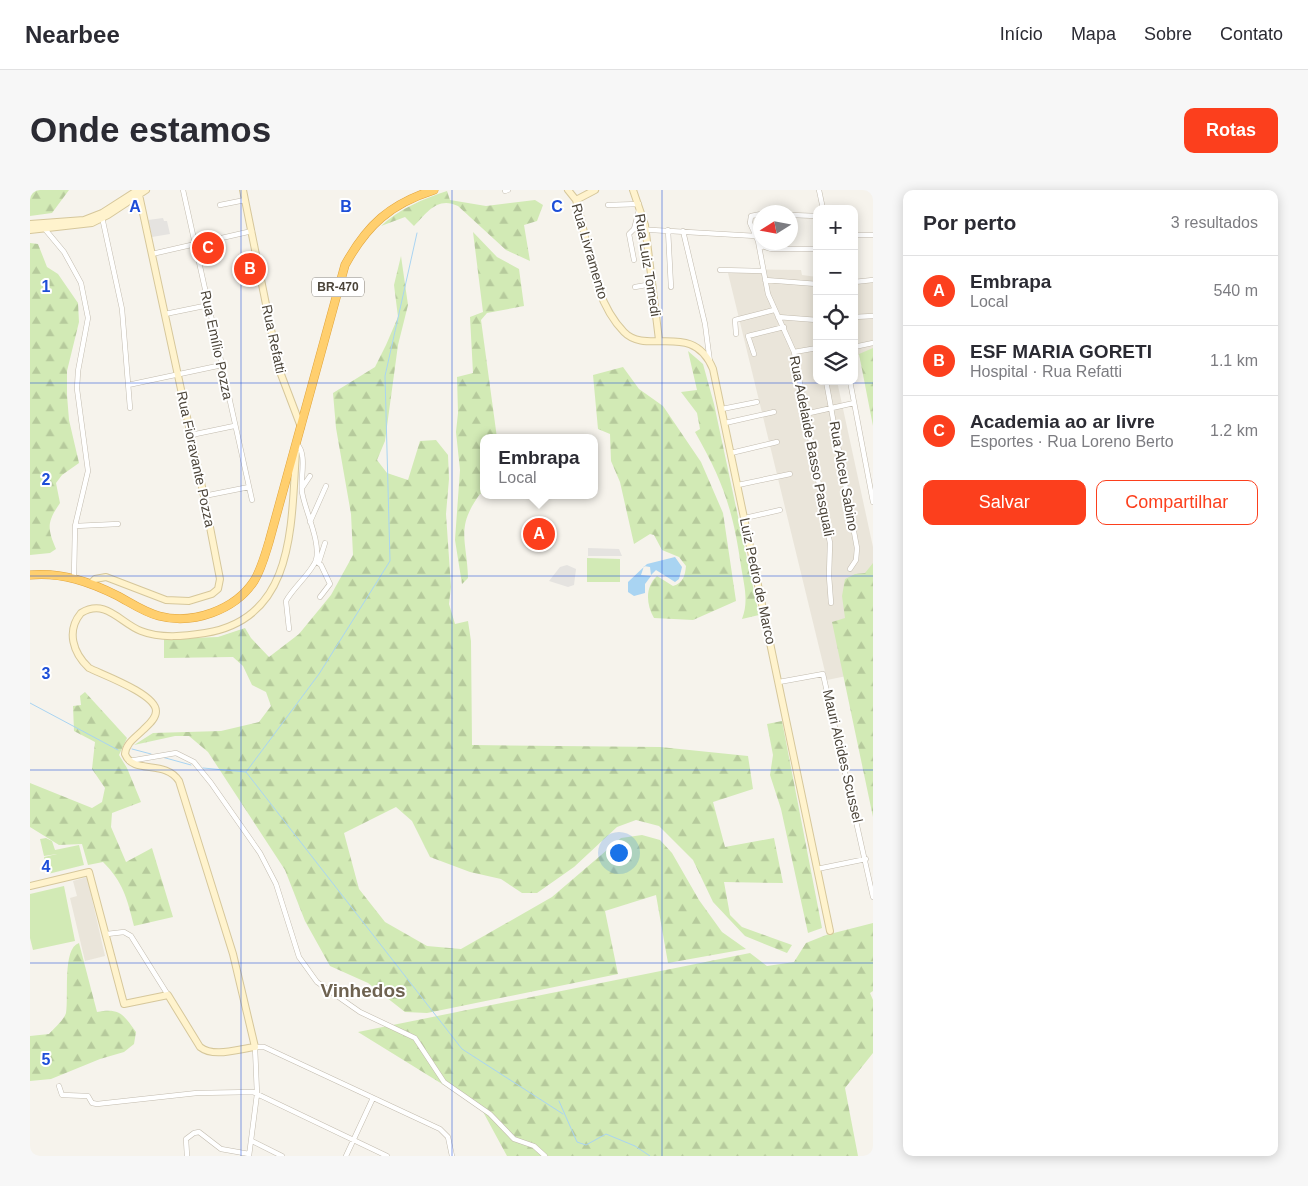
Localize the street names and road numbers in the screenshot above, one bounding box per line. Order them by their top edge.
street label: Rua Livramento [569,201,611,301]
street label: Rua Luiz Tomedi [632,212,664,318]
road number: BR-470 [312,278,364,296]
street label: Rua Emílio Pozza [198,289,236,401]
street label: Rua Refatti [259,303,289,375]
street label: Rua Adelaide Basso Pasquali [787,354,837,538]
street label: Rua Fioravante Pozza [174,390,218,529]
street label: Rua Alceu Sabino [826,420,862,532]
street label: Luiz Pedro de Marco [737,516,779,646]
street label: Mauri Alcides Scussel [820,688,866,824]

